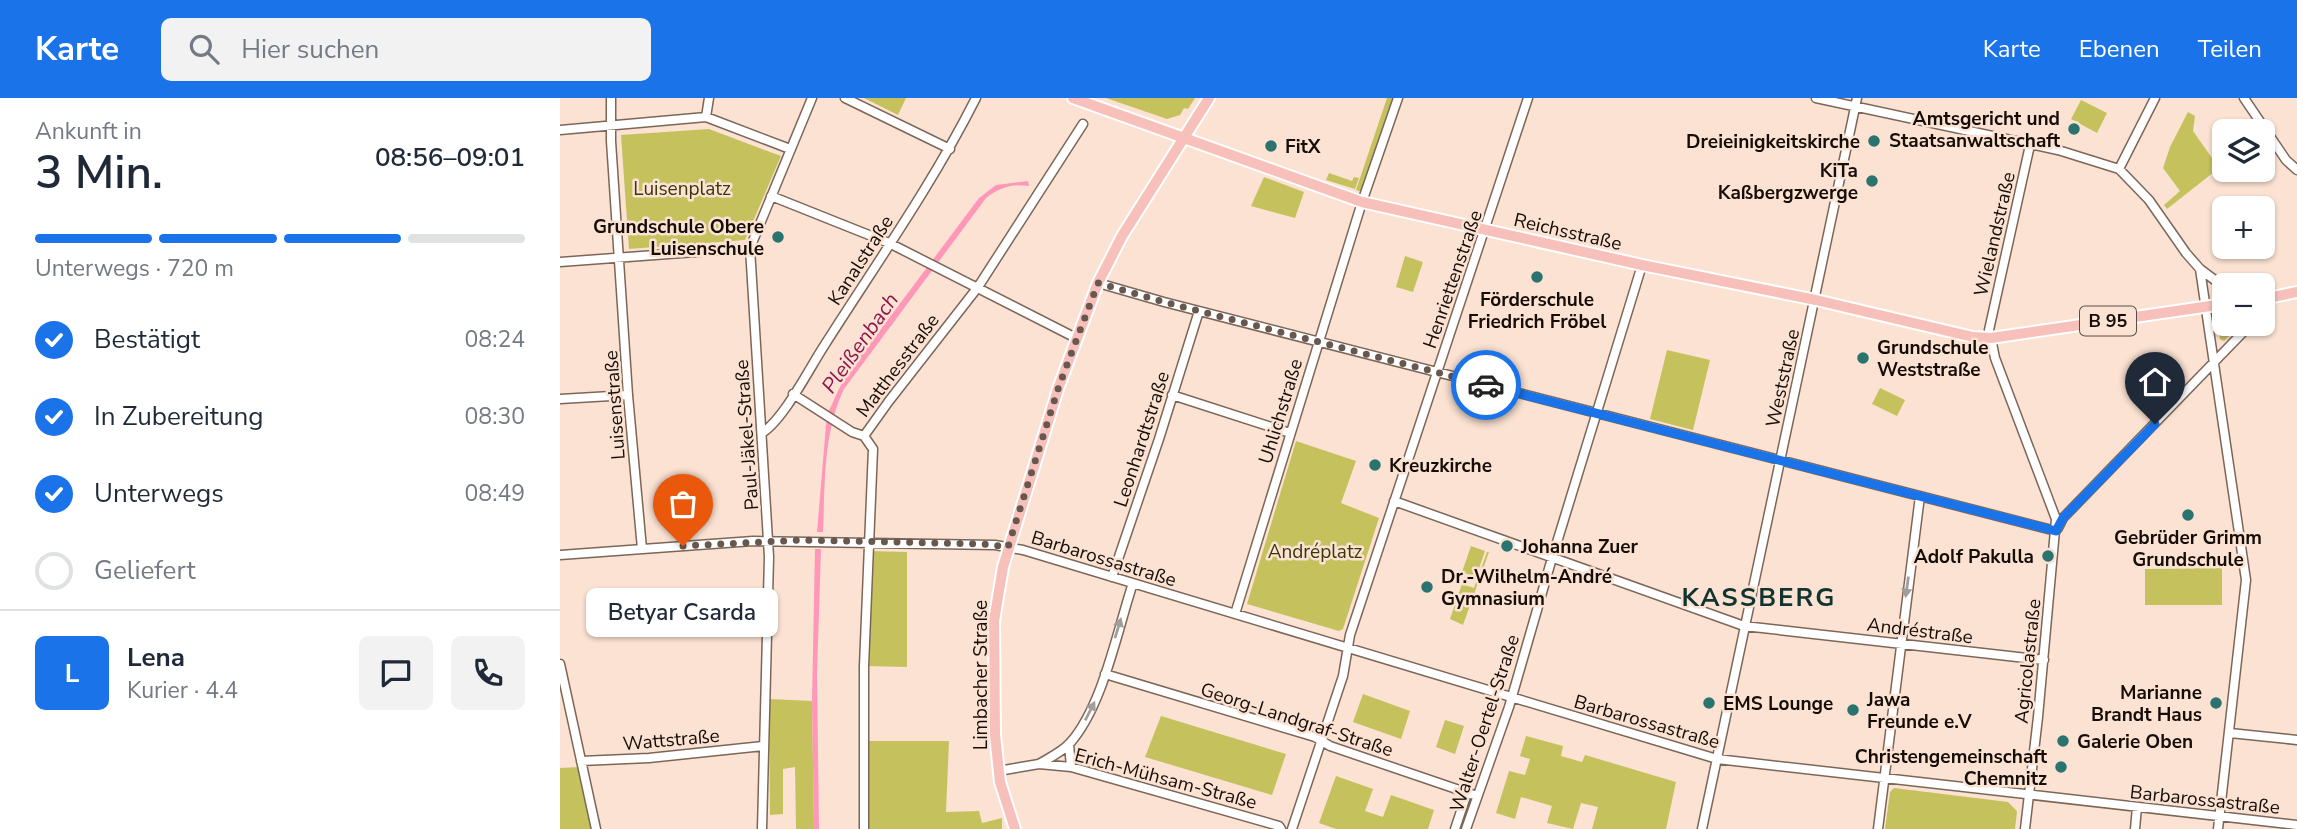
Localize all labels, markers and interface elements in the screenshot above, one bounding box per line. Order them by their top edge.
search box [161,18,651,81]
text: Karte [35,27,119,72]
icon: search [185,30,223,68]
text: Hier suchen [241,32,379,67]
text: Karte [1983,33,2041,65]
text: Ebenen [2079,33,2160,65]
text: Teilen [2198,33,2262,65]
place label: Amtsgericht und Staatsanwaltschaft [1889,106,2061,154]
text: Ankunft in [35,116,142,147]
map controls [2212,119,2275,336]
button: layers [2212,119,2275,182]
marker: Amtsgericht und Staatsanwaltschaft [2066,121,2082,137]
place label: Dreieinigkeitskirche [1686,129,1860,155]
marker: Dreieinigkeitskirche [1866,133,1882,149]
place label: FitX [1285,134,1321,160]
marker: FitX [1263,138,1279,154]
text: 08:56–09:01 [375,140,525,175]
text: 3 Min. [35,141,163,204]
place label: KiTa Kaßbergzwerge [1718,158,1858,206]
street label: Wielandstraße [1968,169,2022,299]
marker: KiTa Kaßbergzwerge [1864,173,1880,189]
park label: Luisenplatz [633,176,731,202]
button: + [2212,196,2275,259]
street label: Henriettenstraße [1417,207,1489,352]
street label: Reichsstraße [1511,207,1624,257]
street label: Kanalstraße [822,210,900,311]
place label: Grundschule Obere Luisenschule [593,214,764,262]
marker: Grundschule Obere Luisenschule [770,229,786,245]
text: Unterwegs · 720 m [35,253,234,284]
marker: Förderschule Friedrich Fröbel [1529,269,1545,285]
button: − [2212,273,2275,336]
water label: Pleißenbach [815,287,905,399]
place label: Förderschule Friedrich Fröbel [1468,287,1606,335]
road number: B 95 [2080,306,2136,336]
street label: Matthesstraße [850,308,945,423]
icon: check [35,321,73,359]
text: Bestätigt [94,322,200,357]
text: 08:24 [465,324,525,355]
street label: Weststraße [1760,327,1806,430]
place label: Grundschule Weststraße [1877,335,1989,383]
street label: Luisenstraße [598,349,632,460]
courier [1451,350,1521,420]
marker: Grundschule Weststraße [1855,350,1871,366]
pin [2125,352,2185,424]
street label: Uhlichstraße [1253,356,1309,467]
street label: Paul-Jäkel-Straße [729,359,765,511]
icon: home [2136,363,2174,401]
icon: car [1467,366,1505,404]
street label: Leonhardtstraße [1108,368,1176,510]
icon: check [35,398,73,436]
text: In Zubereitung [94,399,263,434]
text: 08:30 [465,401,525,432]
place label: Kreuzkirche [1389,453,1492,479]
marker: Kreuzkirche [1367,457,1383,473]
pin [653,474,713,546]
icon: check [35,475,73,513]
text: Unterwegs [94,476,224,511]
text: 08:49 [465,478,525,509]
icon: bag [664,485,702,523]
marker: Gebrüder Grimm Grundschule [2180,507,2196,523]
street label: Barbarossastraße [1028,524,1180,593]
place label: Gebrüder Grimm Grundschule [2114,525,2262,573]
place label: Johanna Zuer [1520,534,1639,560]
marker: Johanna Zuer [1499,538,1515,554]
park label: Andréplatz [1268,539,1363,565]
place label: Adolf Pakulla [1914,544,2034,570]
marker: Adolf Pakulla [2040,548,2056,564]
text: Geliefert [94,553,195,588]
place label: Dr.-Wilhelm-André Gymnasium [1441,564,1612,612]
one-way arrow [1901,577,1912,599]
marker: Dr.-Wilhelm-André Gymnasium [1419,579,1435,595]
district label: KASSBERG [1682,580,1836,615]
callout: Betyar Csarda [587,588,779,637]
text: Betyar Csarda [608,597,756,628]
street label: Agricolastraße [2009,597,2047,725]
street label: Limbacher Straße [968,600,994,750]
street label: Andréstraße [1865,612,1974,650]
one-way arrow [1114,618,1124,639]
street label: Walter-Oertel-Straße [1444,631,1526,815]
button: chat [359,636,433,710]
button: phone [451,636,525,710]
text: Lena [127,640,185,675]
text: L [65,656,79,691]
text: Kurier · 4.4 [127,675,238,706]
street label: Georg-Landgraf-Straße [1197,676,1396,763]
place label: Marianne Brandt Haus [2091,680,2202,728]
place label: Jawa Freunde e.V [1866,687,1972,735]
street label: Barbarossastraße [1571,689,1723,755]
place label: EMS Lounge [1723,691,1833,717]
marker: EMS Lounge [1701,695,1717,711]
marker: Marianne Brandt Haus [2208,695,2224,711]
one-way arrow [1084,701,1095,721]
marker: Jawa Freunde e.V [1845,702,1861,718]
street label: Wattstraße [622,723,721,757]
place label: Galerie Oben [2077,729,2193,755]
marker: Galerie Oben [2055,733,2071,749]
street label: Erich-Mühsam-Straße [1072,742,1260,816]
place label: Christengemeinschaft Chemnitz [1855,744,2048,792]
marker: Christengemeinschaft Chemnitz [2053,759,2069,775]
street label: Barbarossastraße [2129,779,2281,821]

